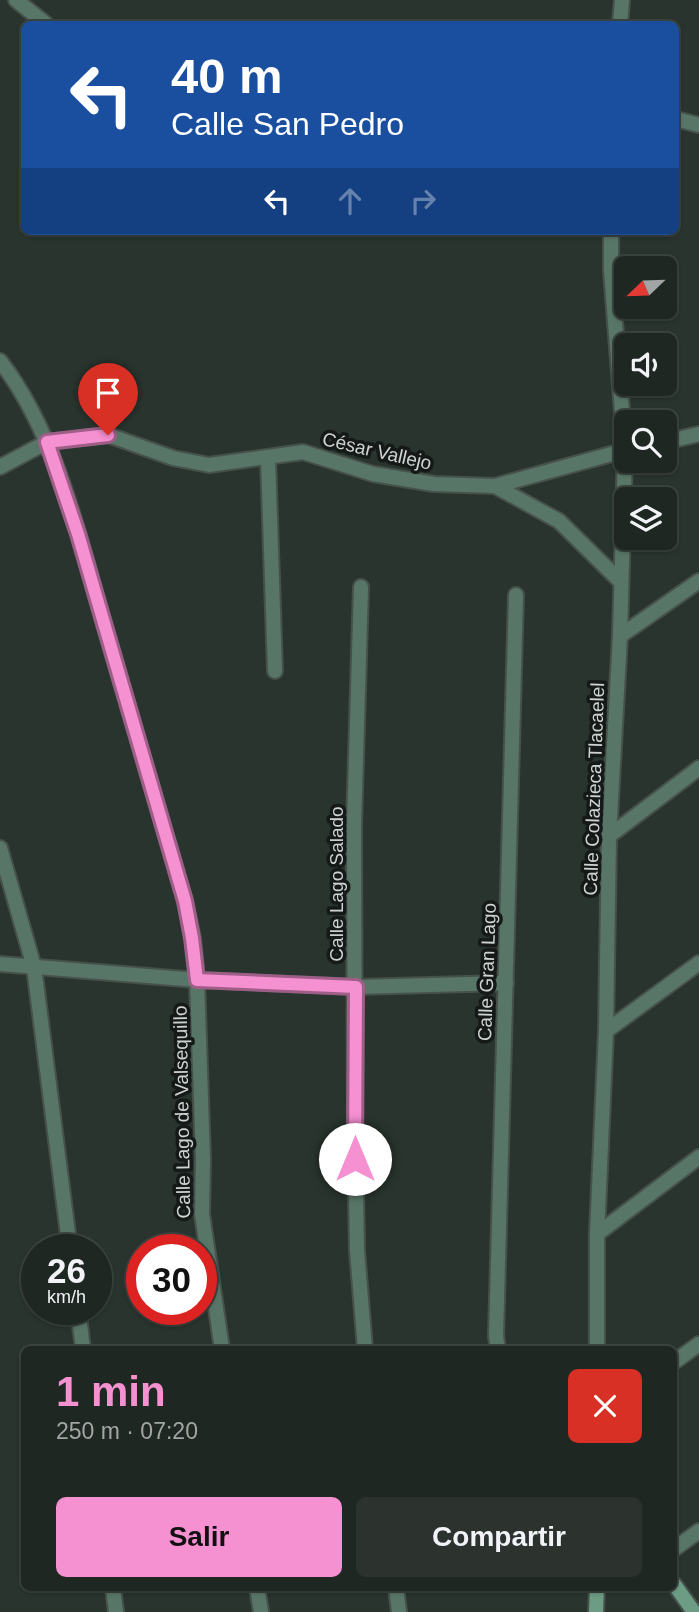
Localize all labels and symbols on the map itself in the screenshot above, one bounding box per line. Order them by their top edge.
north arrow [614,256,677,318]
pin [78,363,138,435]
street label: César Vallejo [320,428,434,474]
street label: Calle Colazieca Tlacaelel [580,682,608,896]
street label: Calle Lago Salado [326,806,347,962]
street label: Calle Gran Lago [474,902,500,1042]
street label: Calle Lago de Valsequillo [170,1005,194,1219]
position arrow [318,1122,392,1196]
speed limit sign: 30 [126,1234,217,1325]

